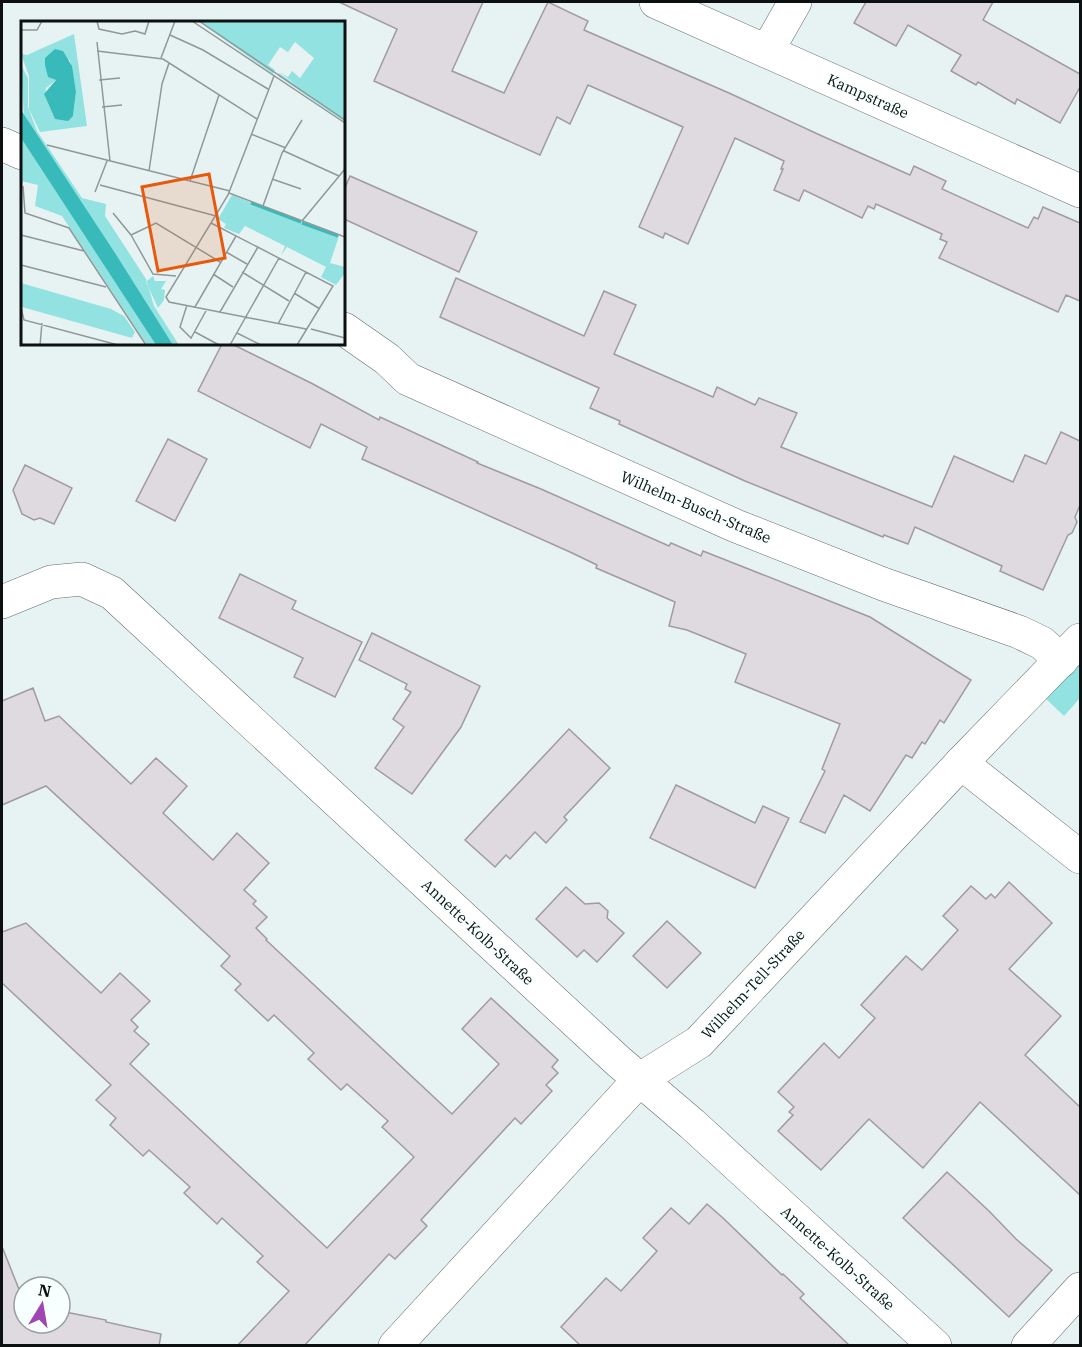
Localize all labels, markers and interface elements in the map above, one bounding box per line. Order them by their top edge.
inset map [21,21,345,345]
street label: Kampstraße [824,70,912,122]
street label: Wilhelm-Busch-Straße [618,467,774,547]
street label: Annette-Kolb-Straße [418,875,538,989]
street label: Wilhelm-Tell-Straße [697,925,809,1043]
street label: Annette-Kolb-Straße [777,1202,899,1314]
north arrow [12,1275,72,1335]
text: N [37,1279,53,1301]

